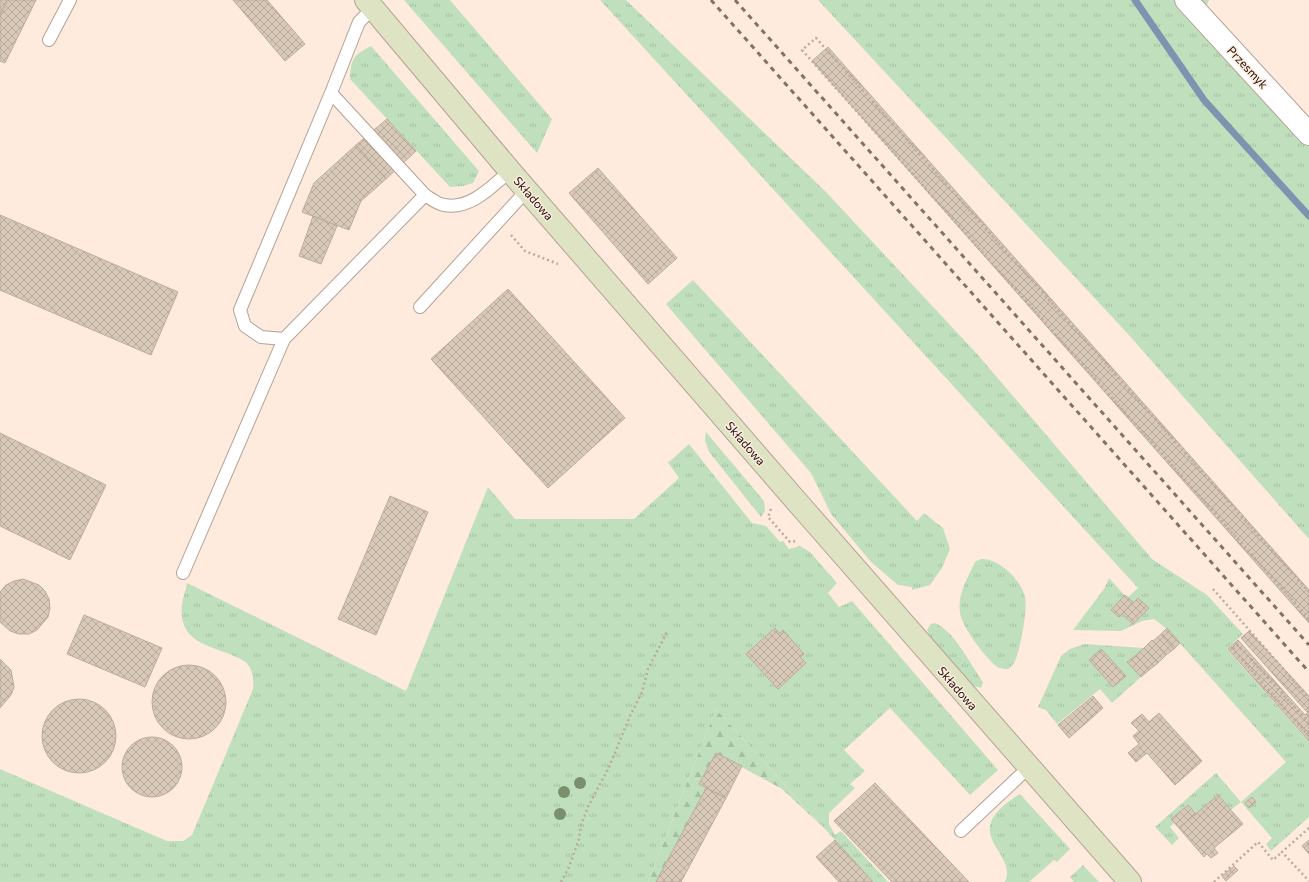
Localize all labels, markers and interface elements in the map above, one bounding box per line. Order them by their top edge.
street label: Przesmyk [1225,43,1272,92]
street label: Składowa [511,173,557,223]
street label: Składowa [723,418,769,468]
street label: Składowa [935,663,981,713]

